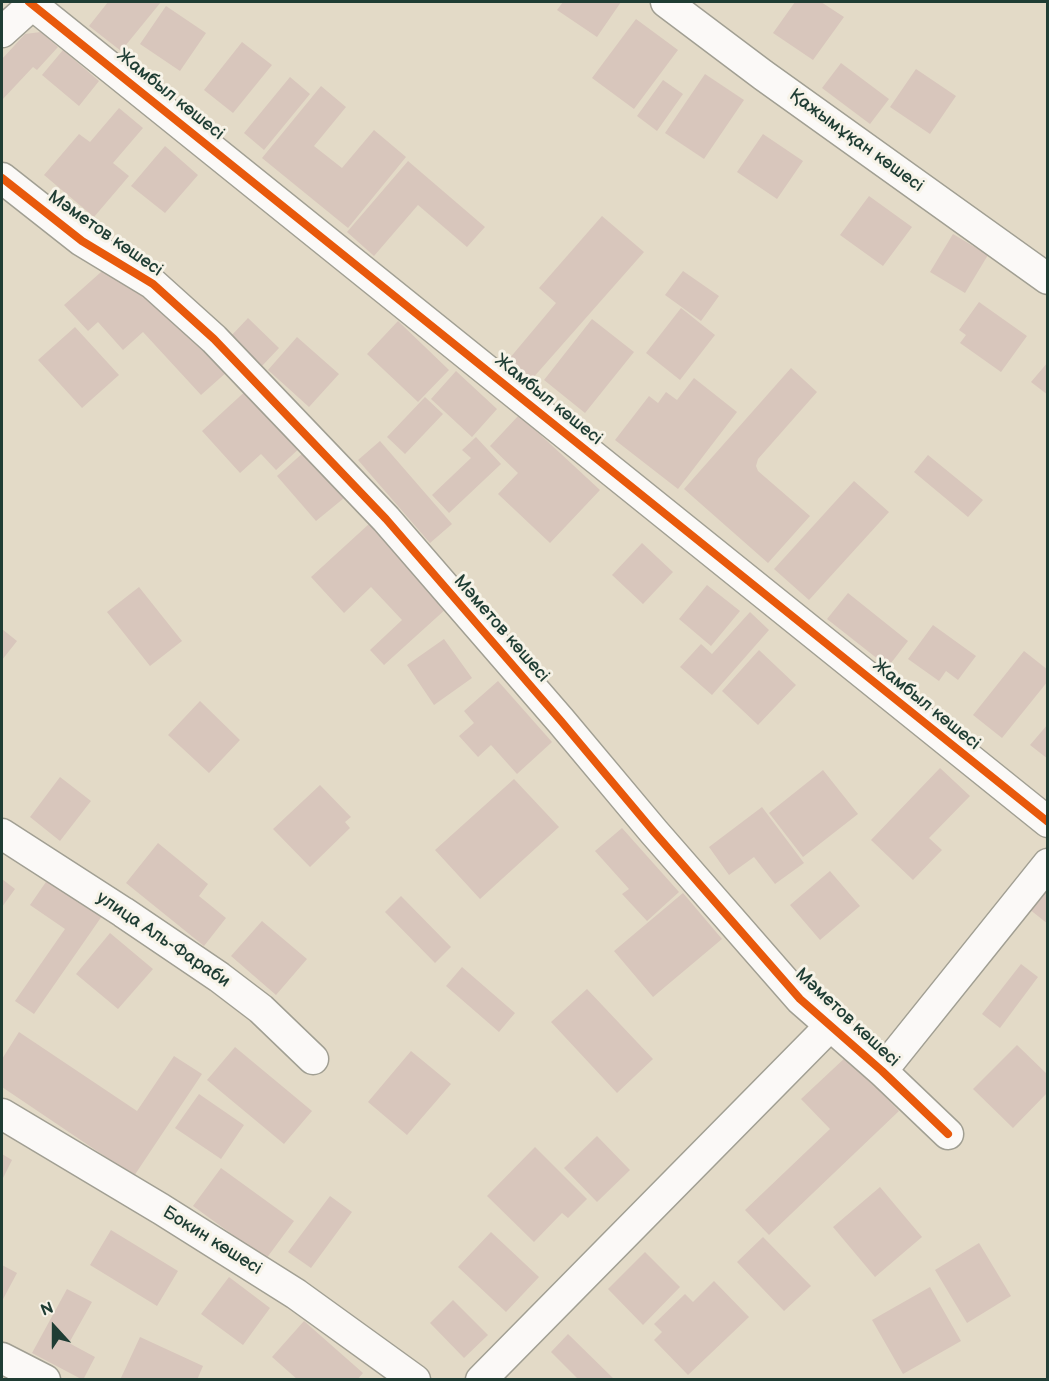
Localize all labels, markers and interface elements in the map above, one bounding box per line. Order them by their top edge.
street label: Жамбыл көшесі [112,45,228,145]
street label: Қажымұқан көшесі [784,85,928,197]
street label: Мәметов көшесі [43,186,167,282]
street label: Жамбыл көшесі [490,350,606,450]
street label: Мәметов көшесі [449,571,553,687]
street label: Жамбыл көшесі [868,655,984,755]
street label: улица Аль-Фараби [92,887,234,993]
street label: Мәметов көшесі [790,964,904,1072]
street label: Бокин көшесі [158,1202,266,1280]
north arrow [24,1297,84,1357]
text: N [38,1299,56,1321]

